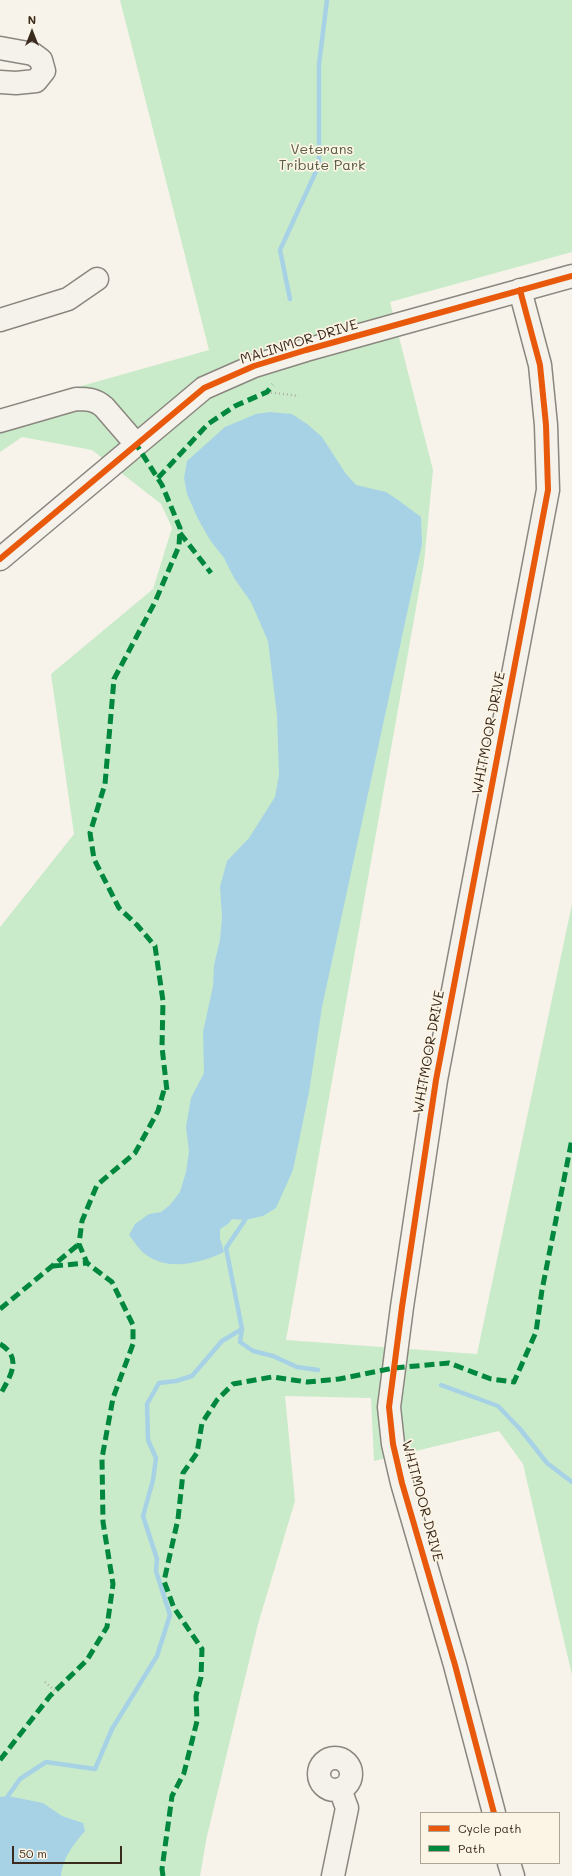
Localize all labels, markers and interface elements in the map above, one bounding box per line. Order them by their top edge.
north arrow [12,12,52,52]
text: N [28,12,36,27]
park label: Veterans Tribute Park [279,142,365,174]
street label: MALINMOR DRIVE [238,316,360,368]
street label: WHITMOOR DRIVE [469,670,509,796]
street label: WHITMOOR DRIVE [410,989,448,1115]
street label: WHITMOOR DRIVE [398,1439,446,1563]
legend [420,1812,560,1864]
text: Cycle path [458,1820,521,1836]
scale bar [14,1838,124,1864]
text: Path [458,1840,485,1856]
text: 50 m [19,1845,47,1861]

